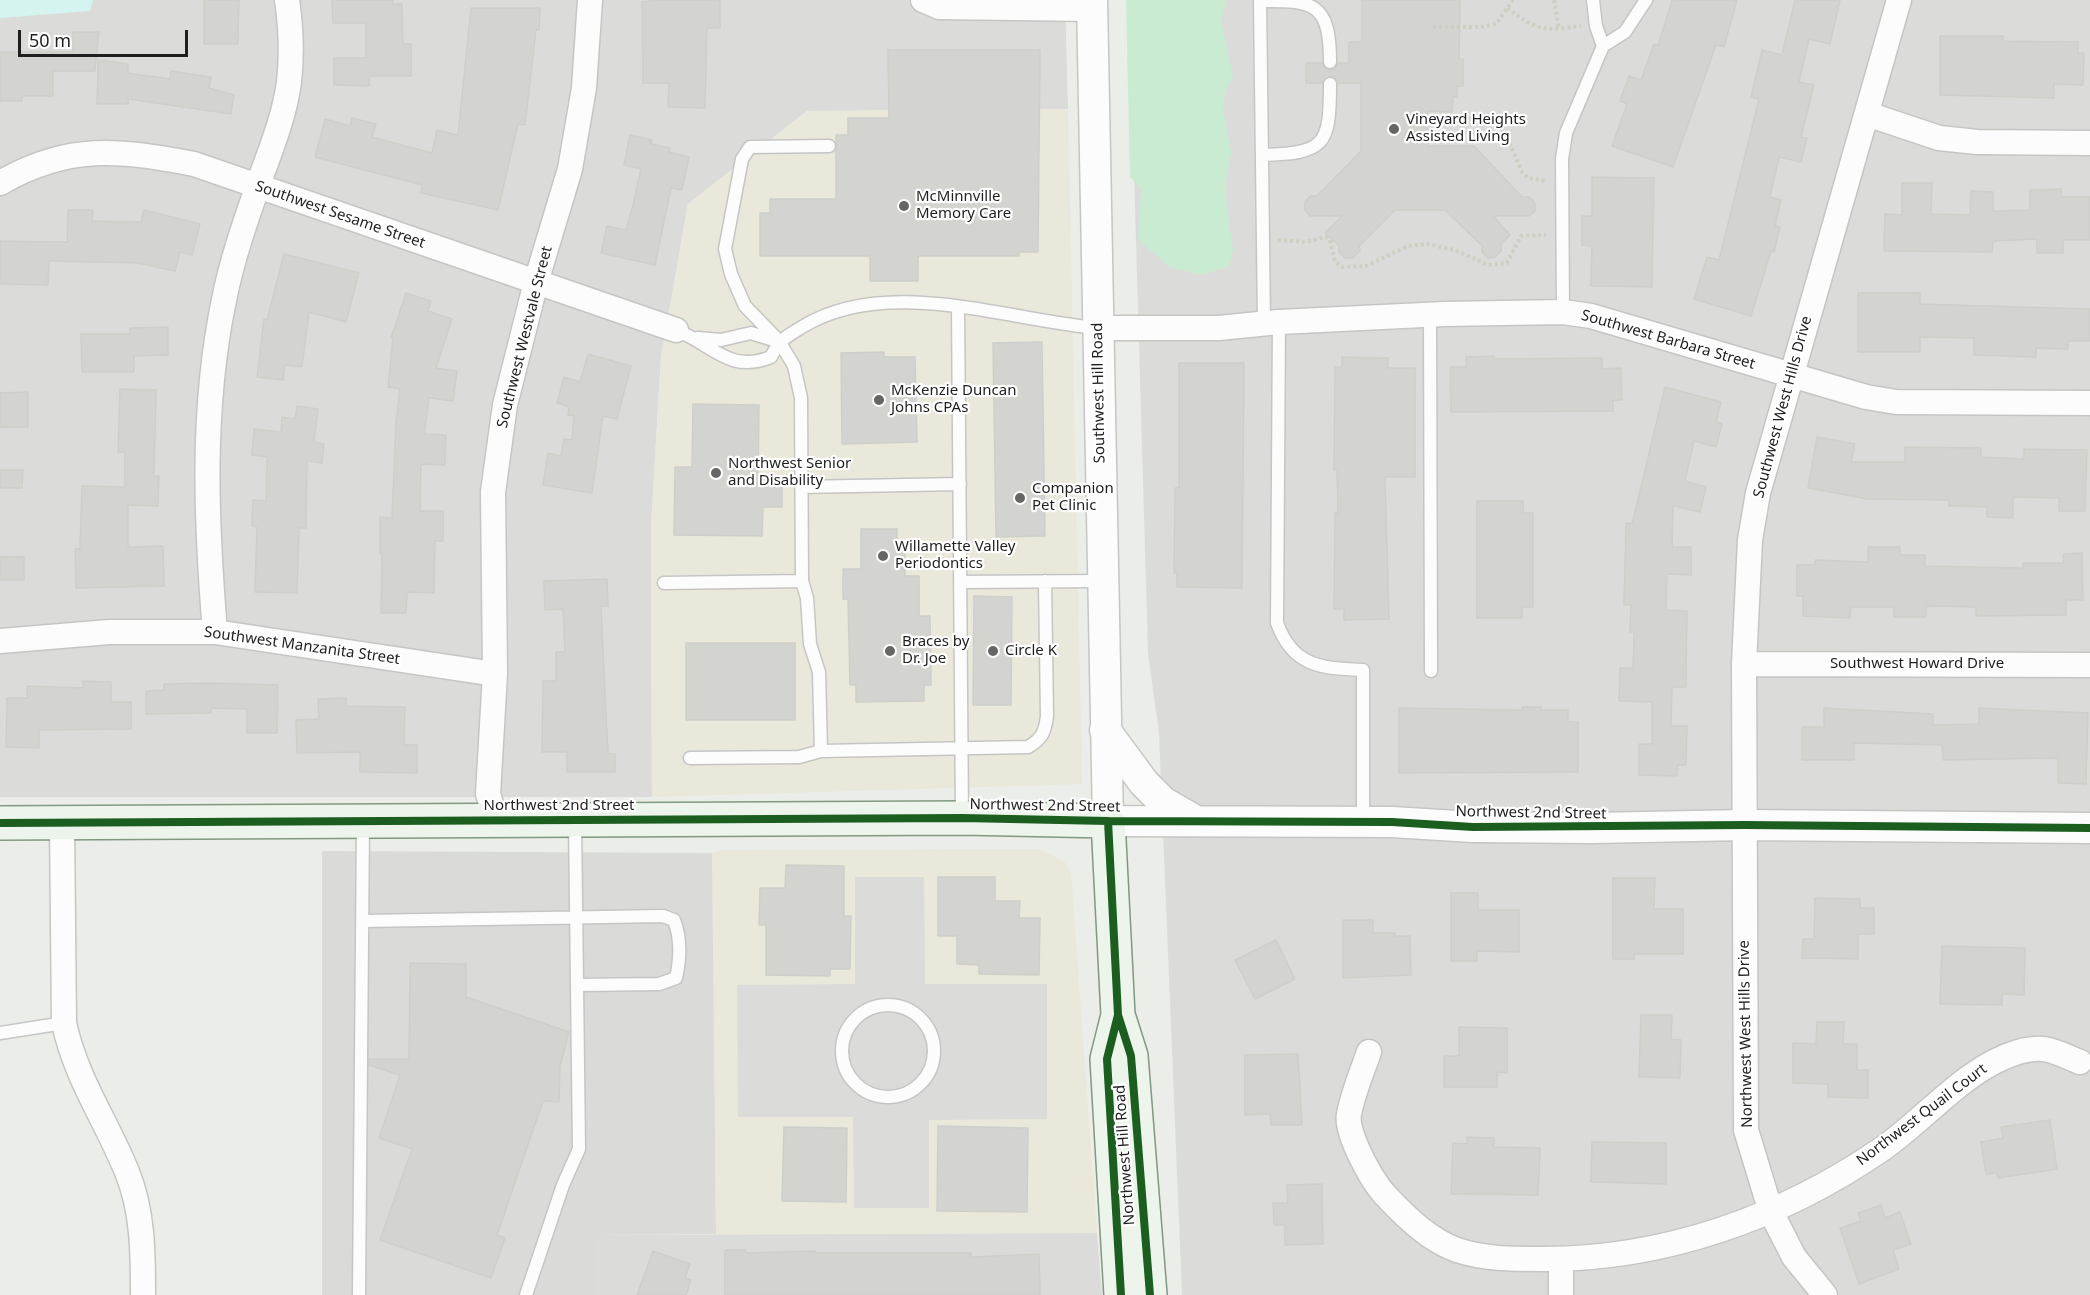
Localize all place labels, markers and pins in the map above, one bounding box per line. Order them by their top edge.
place label: Vineyard Heights Assisted Living [1406,111,1526,146]
marker: Vineyard Heights Assisted Living [1387,122,1401,136]
place label: McMinnville Memory Care [916,188,1011,223]
marker: McMinnville Memory Care [897,199,911,213]
place label: McKenzie Duncan Johns CPAs [891,382,1016,417]
marker: McKenzie Duncan Johns CPAs [872,393,886,407]
place label: Northwest Senior and Disability [728,455,851,490]
marker: Northwest Senior and Disability [709,466,723,480]
place label: Companion Pet Clinic [1032,480,1114,515]
marker: Companion Pet Clinic [1013,491,1027,505]
place label: Willamette Valley Periodontics [895,538,1015,573]
marker: Willamette Valley Periodontics [876,549,890,563]
place label: Braces by Dr. Joe [902,633,969,668]
place label: Circle K [1005,642,1057,660]
marker: Braces by Dr. Joe [883,644,897,658]
marker: Circle K [986,644,1000,658]

